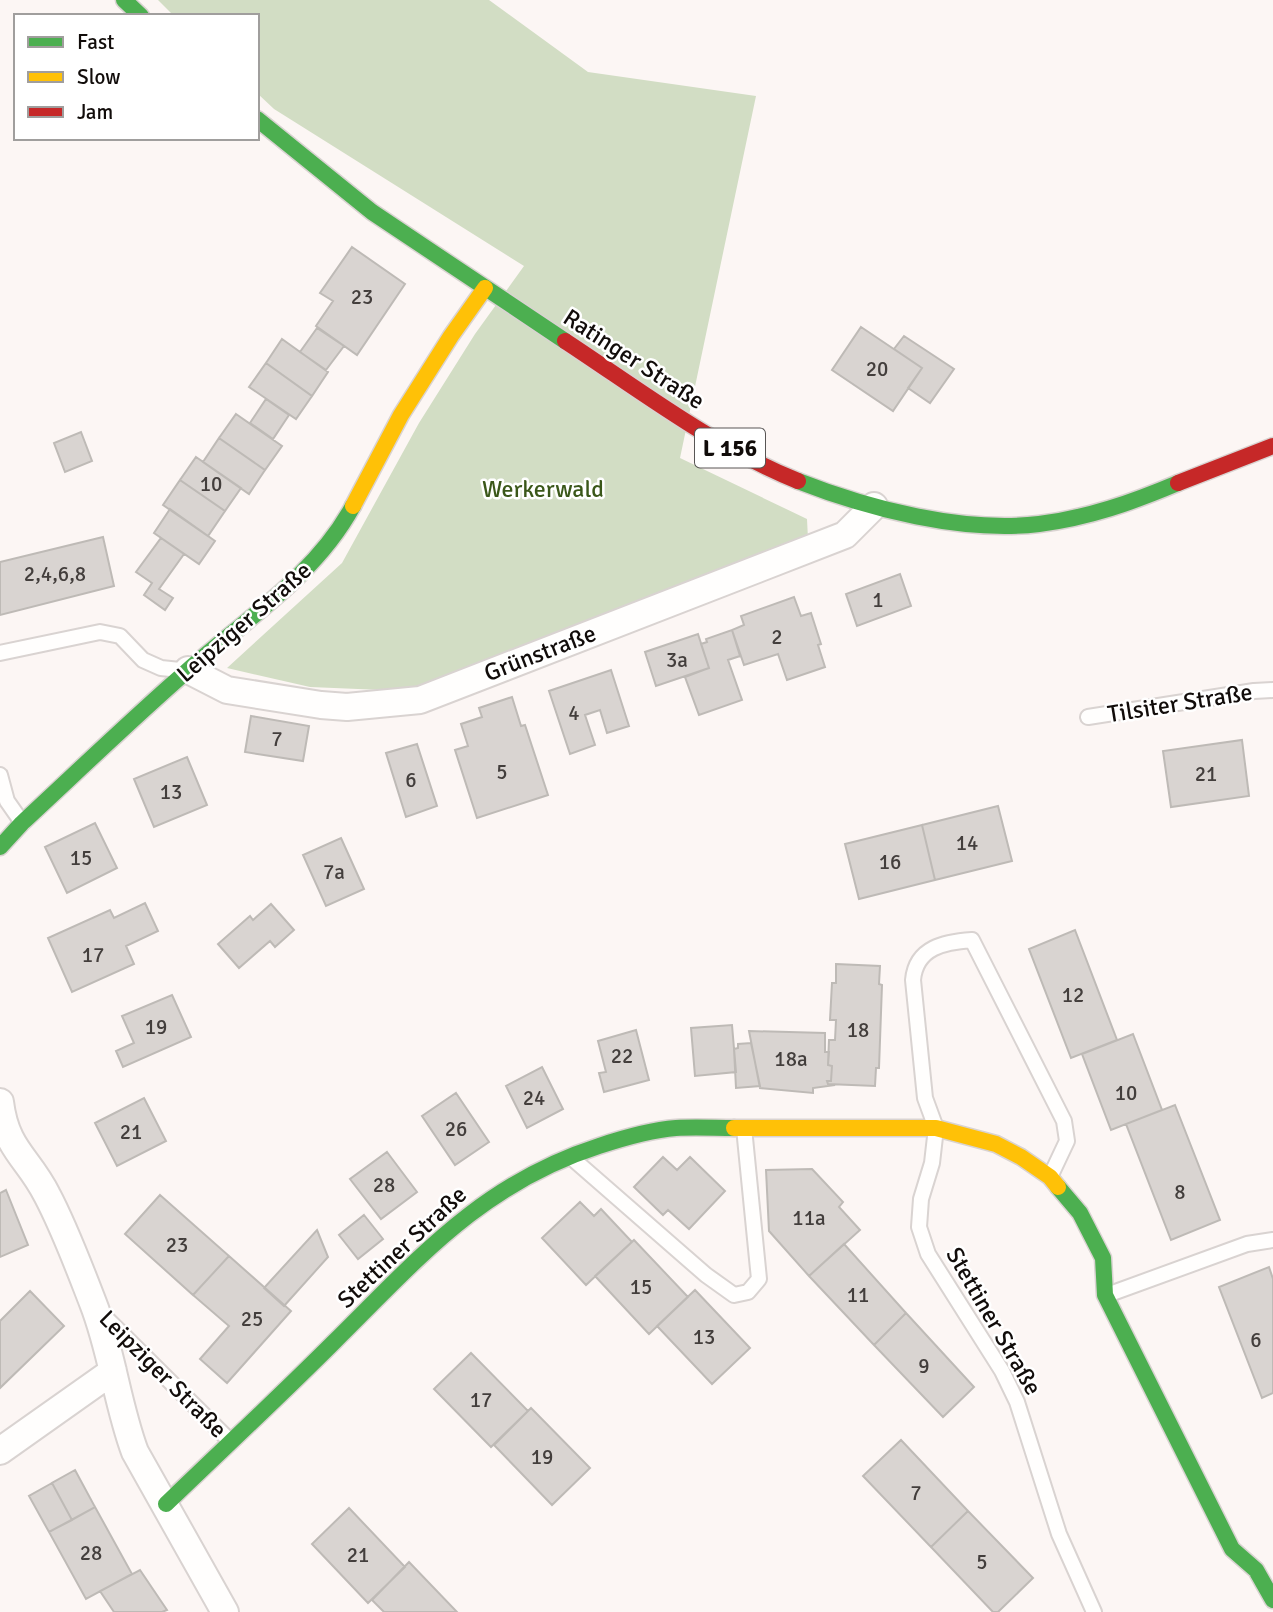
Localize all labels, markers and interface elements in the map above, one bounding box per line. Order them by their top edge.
legend [14,14,259,140]
text: Fast [77,29,114,55]
text: Slow [77,64,121,90]
text: Jam [77,99,113,125]
house number: 23 [351,284,373,310]
street label: Ratinger Straße [558,302,710,416]
house number: 20 [866,356,888,382]
road number: L 156 [695,428,765,468]
house number: 10 [200,471,222,497]
park label: Werkerwald [482,474,604,504]
street label: Leipziger Straße [170,555,318,689]
house number: 2,4,6,8 [24,561,86,587]
house number: 1 [872,587,884,613]
street label: Grünstraße [480,618,600,688]
house number: 2 [771,624,783,650]
house number: 3a [666,647,688,673]
street label: Tilsiter Straße [1105,677,1255,729]
house number: 4 [568,700,580,726]
house number: 7 [271,726,283,752]
house number: 5 [496,759,508,785]
house number: 21 [1195,761,1217,787]
house number: 6 [405,767,417,793]
house number: 13 [160,779,182,805]
house number: 14 [956,830,978,856]
house number: 15 [70,845,92,871]
house number: 16 [879,849,901,875]
house number: 7a [323,859,345,885]
house number: 17 [82,942,104,968]
house number: 12 [1062,982,1084,1008]
house number: 19 [145,1014,167,1040]
house number: 18 [847,1017,869,1043]
house number: 22 [611,1043,633,1069]
house number: 18a [774,1046,808,1072]
house number: 10 [1115,1080,1137,1106]
house number: 24 [523,1085,545,1111]
house number: 26 [445,1116,467,1142]
house number: 21 [120,1119,142,1145]
house number: 28 [373,1172,395,1198]
street label: Stettiner Straße [331,1179,473,1315]
house number: 8 [1174,1179,1186,1205]
house number: 11a [792,1205,826,1231]
house number: 23 [166,1232,188,1258]
street label: Stettiner Straße [940,1242,1048,1400]
house number: 15 [630,1274,652,1300]
house number: 11 [847,1282,869,1308]
street label: Leipziger Straße [93,1304,233,1444]
house number: 25 [241,1306,263,1332]
house number: 13 [693,1324,715,1350]
house number: 6 [1250,1327,1262,1353]
house number: 9 [918,1353,930,1379]
house number: 17 [470,1387,492,1413]
house number: 19 [531,1444,553,1470]
house number: 7 [910,1480,922,1506]
house number: 28 [80,1540,102,1566]
house number: 21 [347,1542,369,1568]
house number: 5 [976,1549,988,1575]

